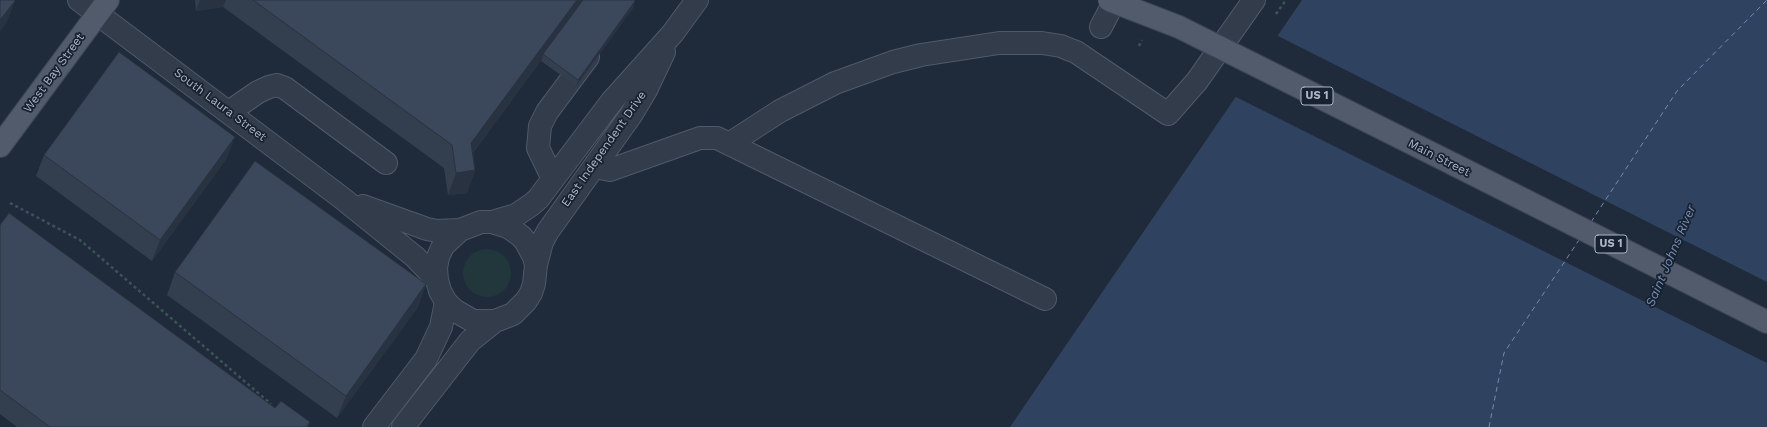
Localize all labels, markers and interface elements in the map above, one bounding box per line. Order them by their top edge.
street label: West Bay Street [20,31,88,115]
street label: South Laura Street [171,66,269,144]
road number: US 1 [1301,87,1333,105]
street label: East Independent Drive [559,88,649,210]
street label: Main Street [1406,136,1472,180]
water label: Saint Johns River [1643,203,1699,309]
road number: US 1 [1595,235,1627,253]

